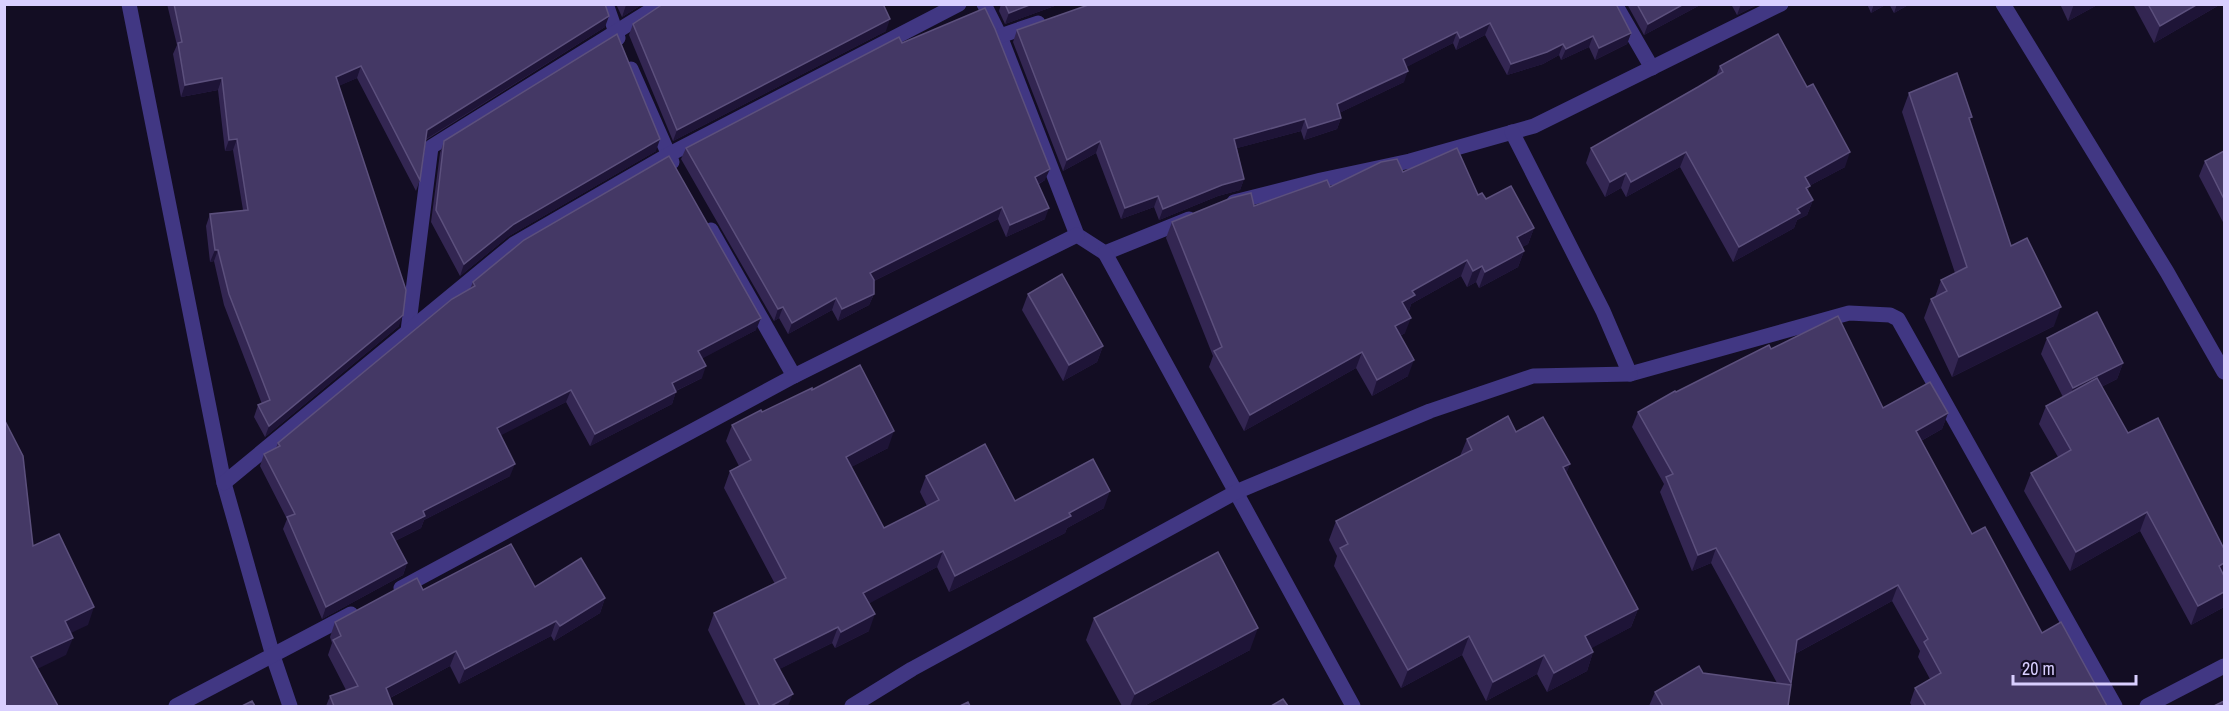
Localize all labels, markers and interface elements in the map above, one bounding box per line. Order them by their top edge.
scale bar [2013,648,2136,686]
text: 20 m [2022,656,2055,681]

